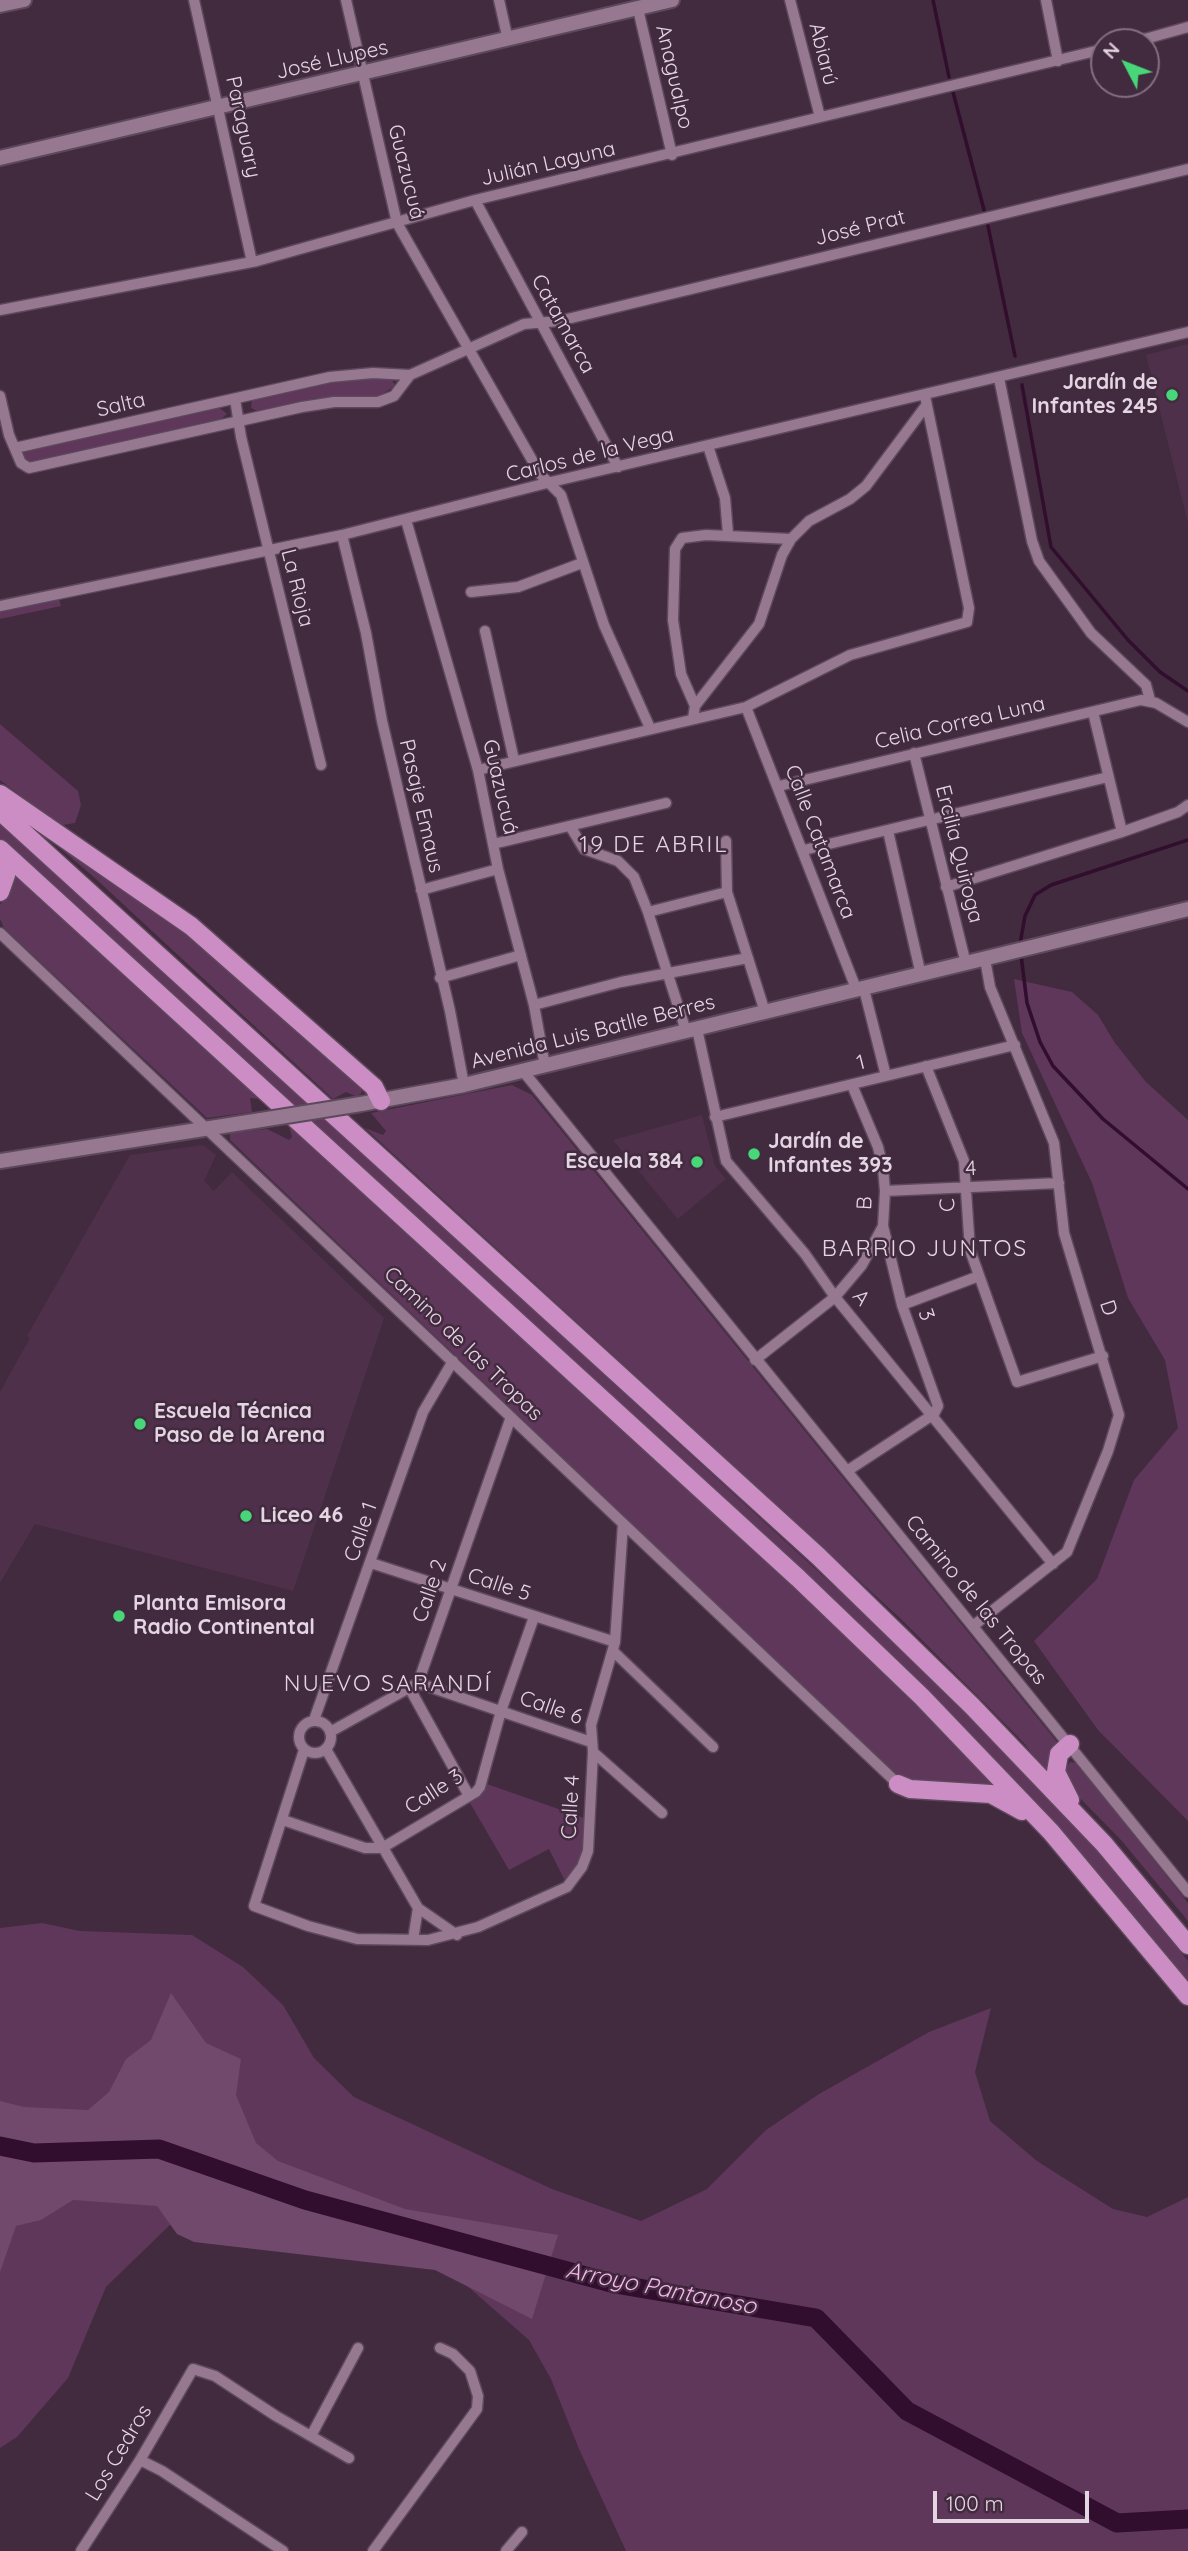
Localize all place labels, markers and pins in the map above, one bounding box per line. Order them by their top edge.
place label: Jardín de Infantes 245 [1032,370,1158,420]
marker: Jardín de Infantes 245 [1164,387,1180,403]
place label: Jardín de Infantes 393 [768,1129,893,1179]
marker: Jardín de Infantes 393 [746,1146,762,1162]
place label: Escuela 384 [565,1149,683,1175]
marker: Escuela 384 [689,1154,705,1170]
place label: Escuela Técnica Paso de la Arena [154,1399,325,1449]
marker: Escuela Técnica Paso de la Arena [132,1416,148,1432]
place label: Liceo 46 [260,1503,343,1529]
marker: Liceo 46 [238,1508,254,1524]
place label: Planta Emisora Radio Continental [133,1591,315,1641]
marker: Planta Emisora Radio Continental [111,1608,127,1624]

